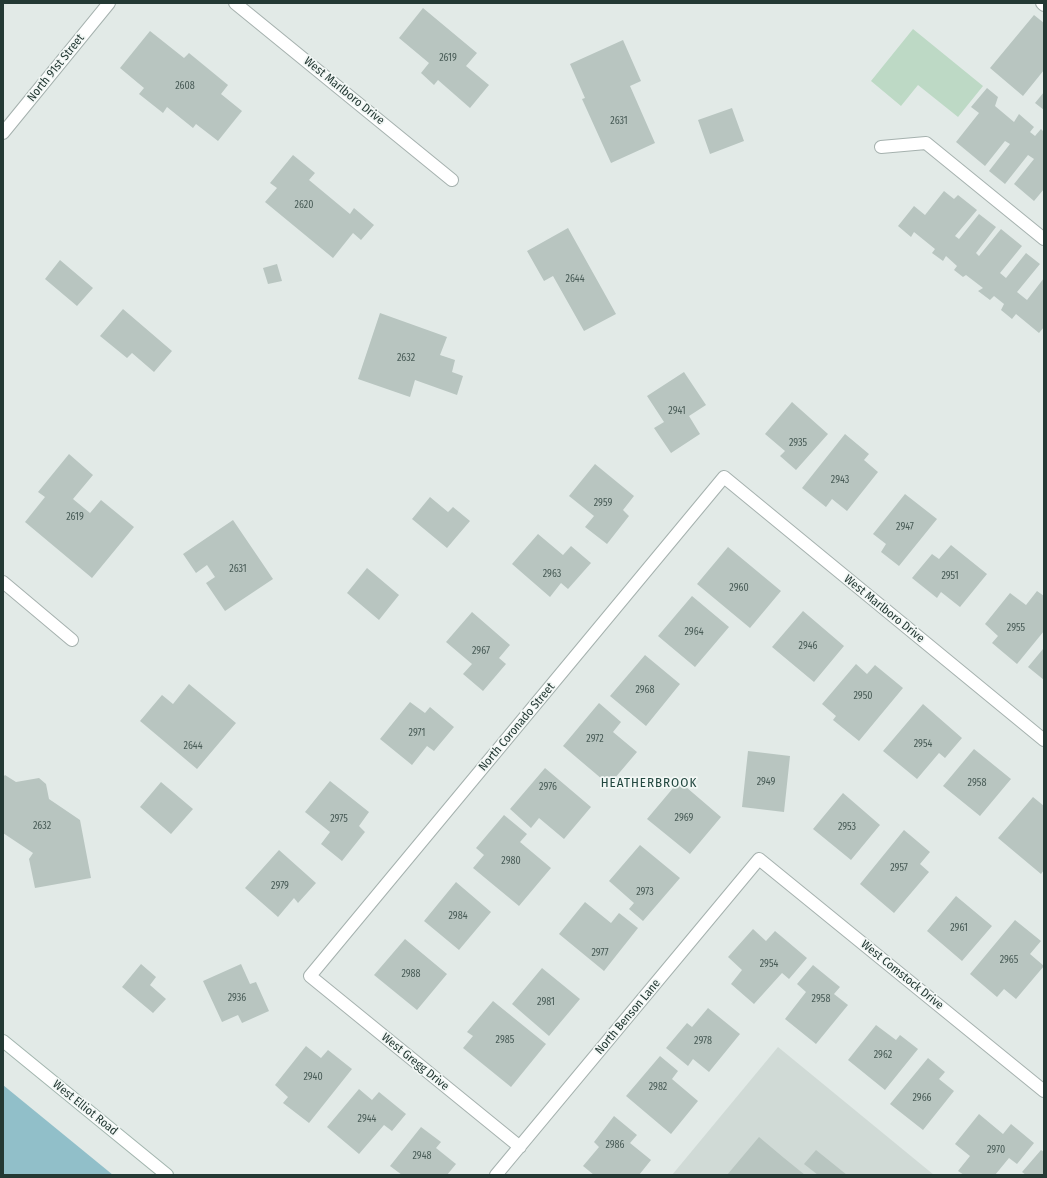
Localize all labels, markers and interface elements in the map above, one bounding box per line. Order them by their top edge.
street label: North 91st Street [24,31,88,105]
house number: 2619 [439,52,457,64]
street label: West Marlboro Drive [301,54,387,128]
house number: 2608 [175,80,195,92]
house number: 2631 [610,115,628,127]
house number: 2620 [295,199,313,211]
house number: 2644 [565,273,585,285]
house number: 2632 [397,352,415,364]
house number: 2941 [668,405,686,417]
house number: 2935 [789,437,807,449]
house number: 2943 [831,474,849,486]
house number: 2959 [594,497,612,509]
house number: 2619 [66,511,84,523]
house number: 2947 [896,521,914,533]
house number: 2631 [229,563,247,575]
house number: 2963 [543,568,561,580]
house number: 2951 [941,570,959,582]
street label: West Marlboro Drive [841,572,927,646]
house number: 2960 [729,582,749,594]
house number: 2955 [1007,622,1025,634]
house number: 2964 [685,626,703,638]
house number: 2946 [799,640,817,652]
house number: 2967 [472,645,490,657]
street label: North Coronado Street [476,680,558,774]
house number: 2968 [635,684,655,696]
house number: 2950 [854,690,872,702]
house number: 2971 [409,727,425,739]
house number: 2972 [586,733,604,745]
house number: 2954 [914,738,932,750]
house number: 2644 [183,740,203,752]
district label: HEATHERBROOK [601,775,697,791]
house number: 2949 [757,776,775,788]
house number: 2958 [968,777,986,789]
house number: 2976 [539,781,557,793]
house number: 2969 [675,812,693,824]
house number: 2975 [330,813,348,825]
house number: 2632 [33,820,51,832]
house number: 2953 [838,821,856,833]
house number: 2980 [501,855,521,867]
house number: 2957 [890,862,908,874]
house number: 2979 [271,880,289,892]
house number: 2973 [636,886,654,898]
house number: 2984 [448,910,468,922]
house number: 2961 [950,922,968,934]
street label: West Comstock Drive [858,937,946,1013]
house number: 2977 [591,947,609,959]
house number: 2965 [1000,954,1018,966]
house number: 2954 [760,958,778,970]
house number: 2988 [401,968,421,980]
street label: North Benson Lane [592,977,664,1057]
house number: 2936 [228,992,246,1004]
house number: 2958 [812,993,830,1005]
house number: 2981 [537,996,555,1008]
street label: West Gregg Drive [378,1030,452,1094]
house number: 2985 [496,1034,514,1046]
house number: 2978 [694,1035,712,1047]
house number: 2962 [874,1049,892,1061]
house number: 2940 [303,1071,323,1083]
street label: West Elliot Road [50,1077,120,1139]
house number: 2982 [649,1081,667,1093]
house number: 2966 [912,1092,932,1104]
house number: 2944 [358,1113,376,1125]
house number: 2986 [605,1139,625,1151]
house number: 2970 [987,1144,1005,1156]
house number: 2948 [413,1150,431,1162]

